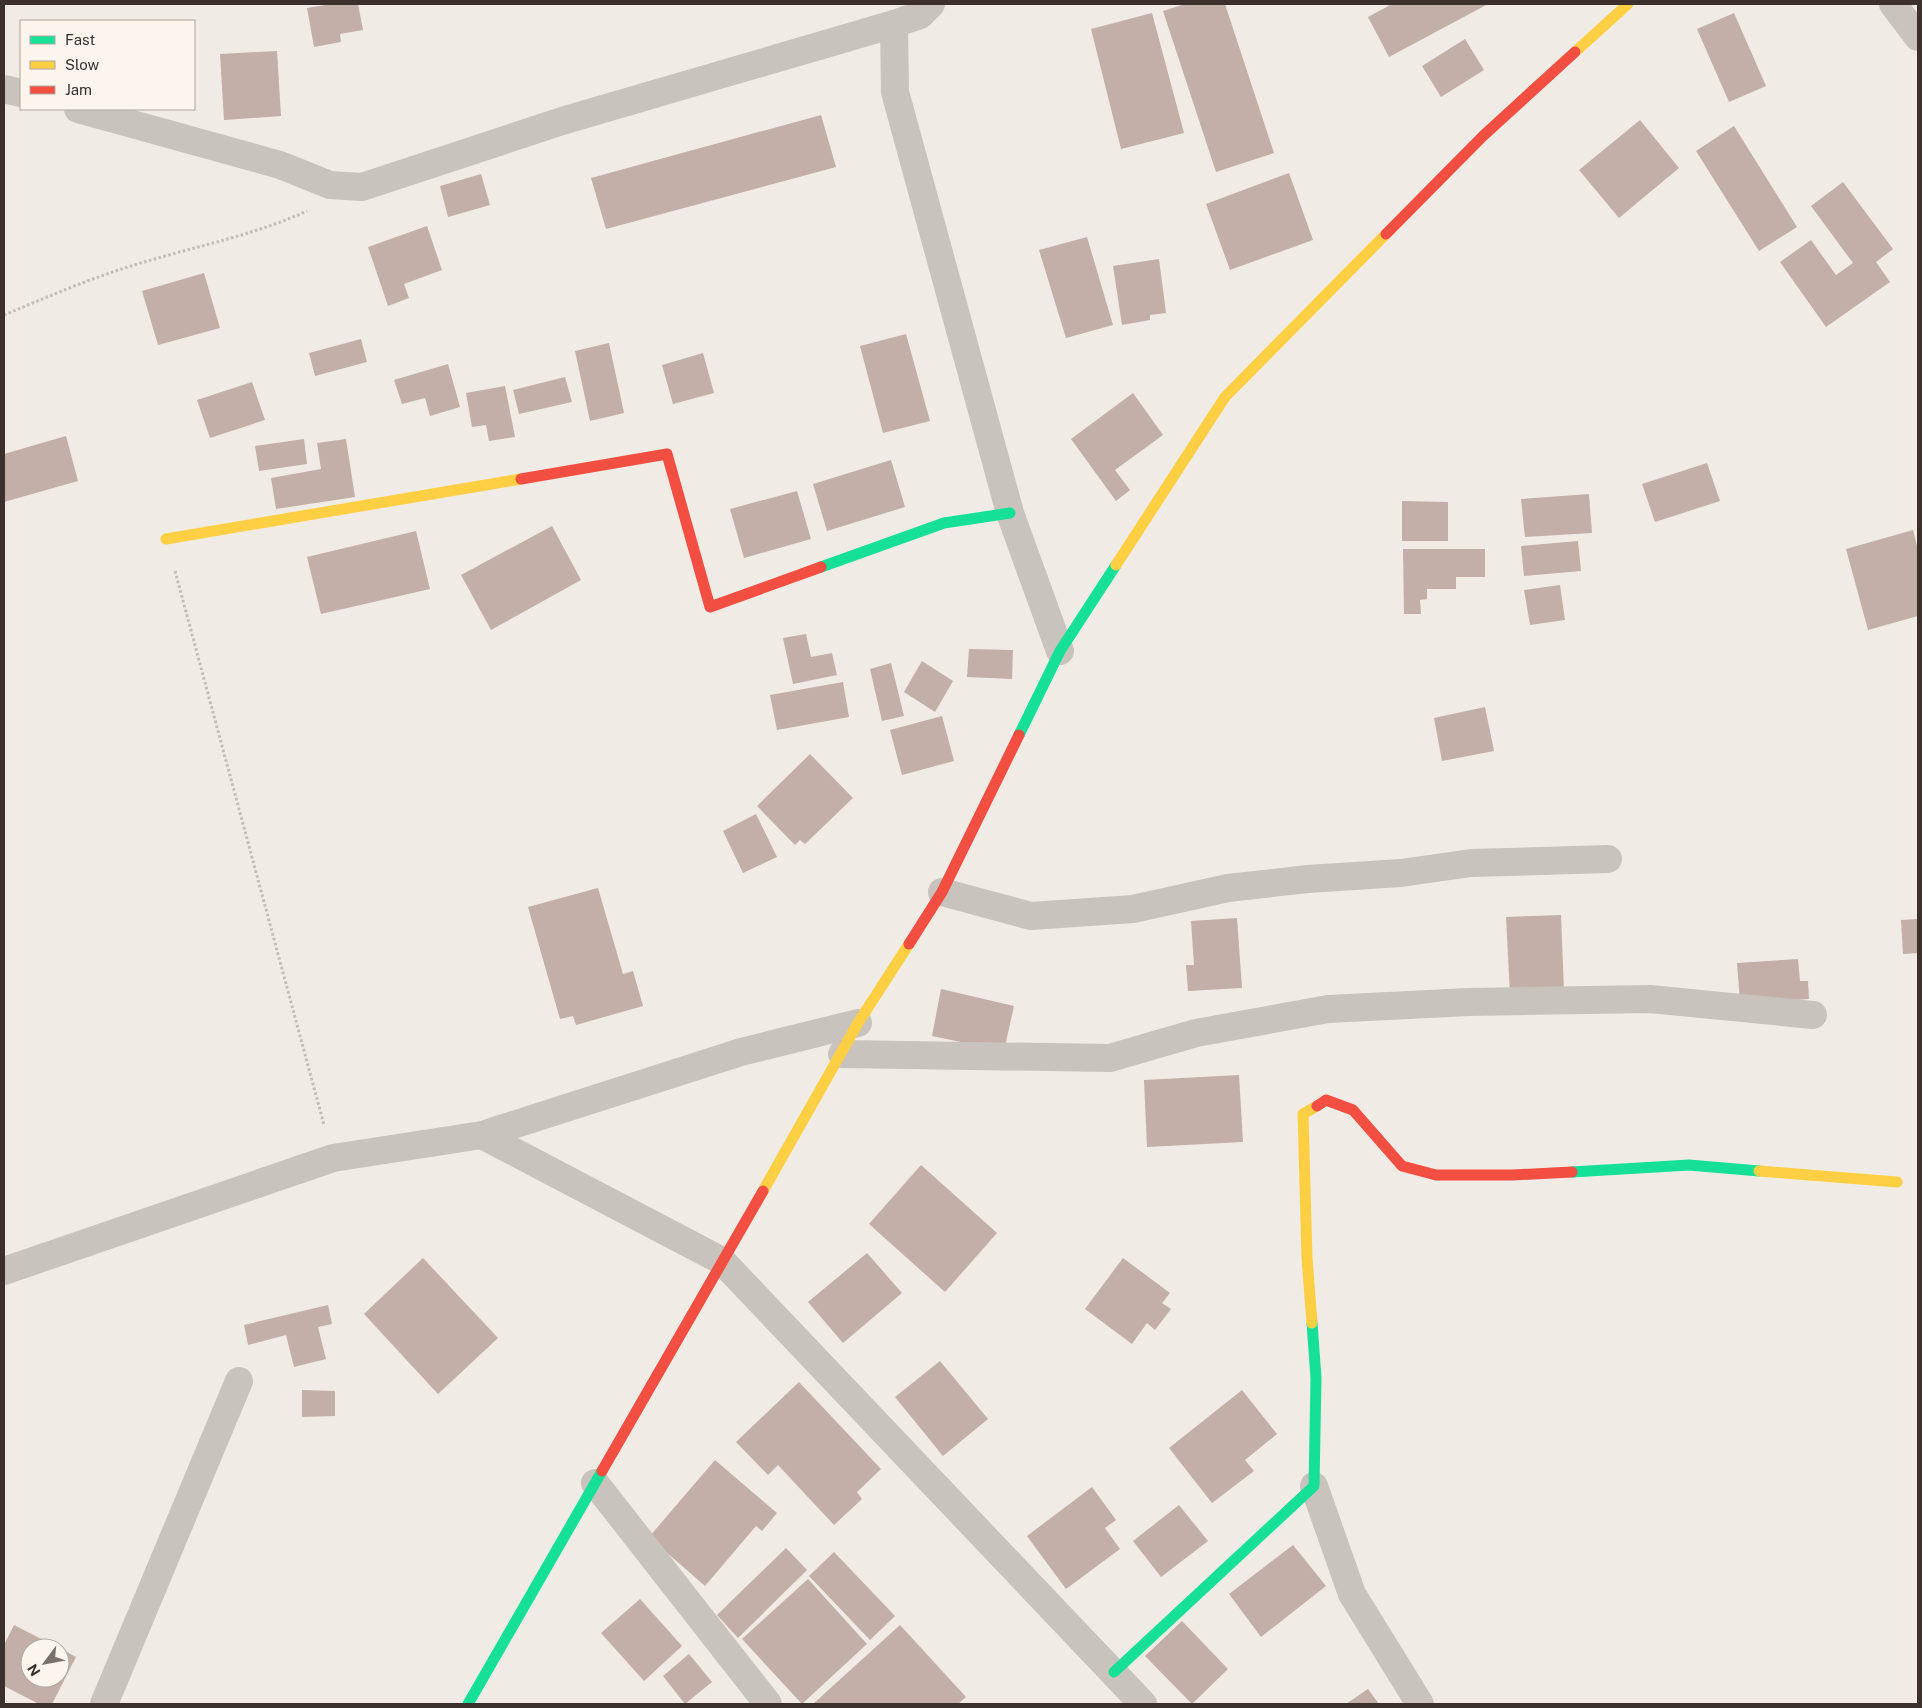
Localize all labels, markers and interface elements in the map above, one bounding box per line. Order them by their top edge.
legend [20,20,195,110]
text: Fast [65,31,95,48]
text: Slow [65,56,100,73]
text: Jam [65,81,92,98]
north arrow [20,1638,70,1688]
text: N [24,1661,44,1679]

